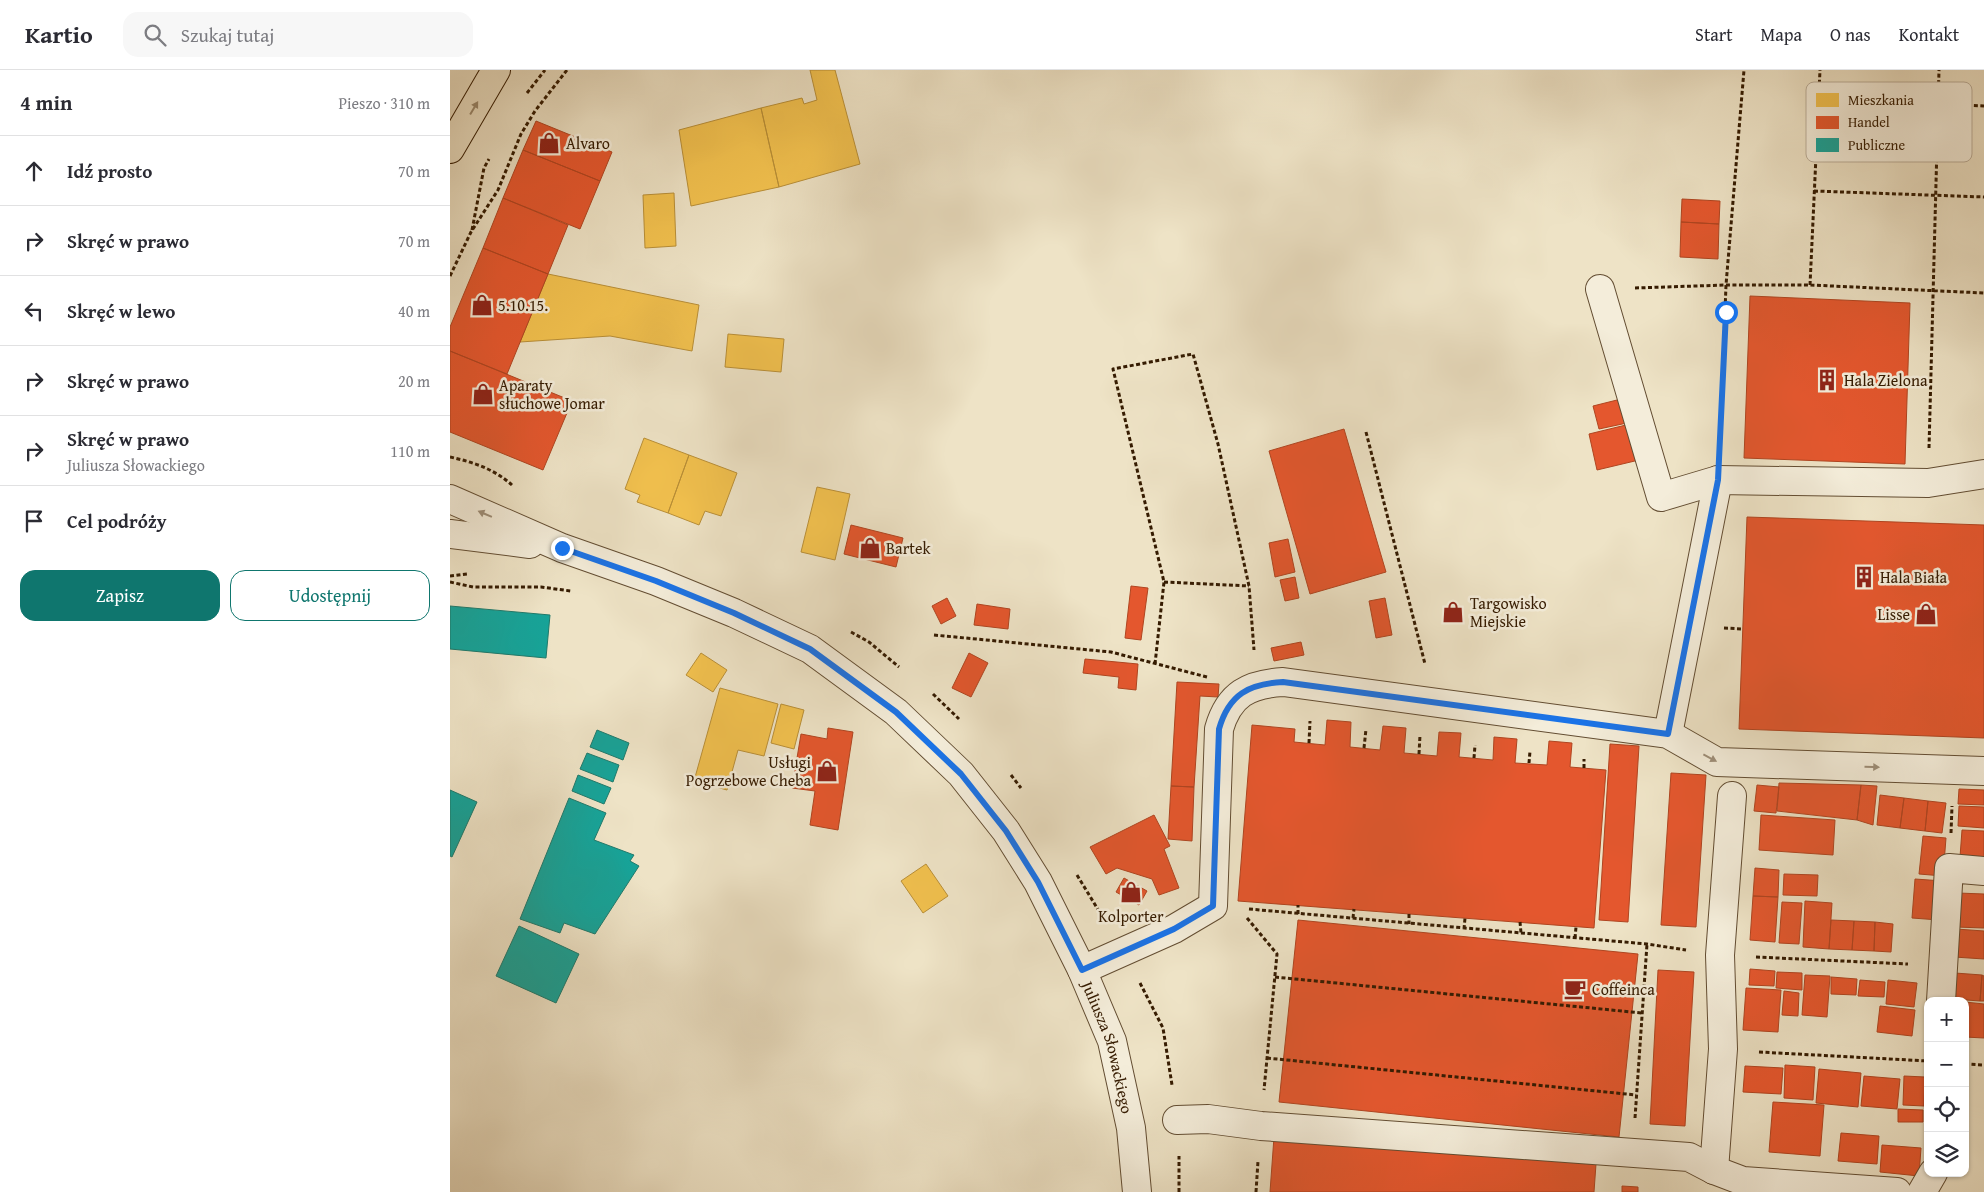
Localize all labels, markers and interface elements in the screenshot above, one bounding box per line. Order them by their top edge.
search box [123,12,473,57]
text: Kartio [25,17,93,52]
icon: search [141,21,169,49]
text: Szukaj tutaj [181,21,274,49]
text: Start [1695,21,1733,48]
text: Mapa [1761,21,1802,48]
text: O nas [1830,21,1871,48]
text: Kontakt [1899,21,1959,48]
legend [1806,82,1972,162]
text: 4 min [20,87,72,118]
text: Mieszkania [1848,90,1914,110]
text: Pieszo · 310 m [338,91,430,115]
one-way arrow [469,102,478,115]
text: Handel [1848,112,1890,132]
shop icon: Alvaro [536,130,562,156]
place label: Alvaro [566,131,610,155]
text: Publiczne [1848,135,1905,155]
icon: ahead [20,157,48,185]
text: Idź prosto [67,157,152,185]
text: 70 m [398,159,430,183]
icon: right [20,227,48,255]
text: Skręć w prawo [67,227,189,255]
text: 70 m [398,229,430,253]
shop icon: 5.10.15. [469,292,495,318]
place label: 5.10.15. [498,293,548,317]
icon: left [20,297,48,325]
text: Skręć w lewo [67,297,175,325]
text: 40 m [398,299,430,323]
route start [1715,301,1738,324]
icon: right [20,367,48,395]
text: Skręć w prawo [67,367,189,395]
building icon: Hala Zielona [1814,367,1840,393]
place label: Hala Zielona [1844,368,1928,392]
text: 20 m [398,369,430,393]
place label: Aparaty słuchowe Jomar [499,373,605,415]
shop icon: Aparaty słuchowe Jomar [470,381,496,407]
text: Skręć w prawo [67,425,189,453]
icon: right [20,437,48,465]
text: 110 m [390,439,430,463]
text: Juliusza Słowackiego [67,453,205,477]
icon: arrive [20,507,48,535]
text: Cel podróży [67,507,167,535]
one-way arrow [478,510,492,518]
shop icon: Bartek [857,535,883,561]
place label: Bartek [886,536,931,560]
route end [551,537,574,560]
building icon: Hala Biała [1851,564,1877,590]
place label: Hala Biała [1880,565,1948,589]
button: Zapisz [20,570,220,621]
button: Udostępnij [230,570,430,621]
place label: Targowisko Miejskie [1470,591,1547,633]
shop icon: Targowisko Miejskie [1440,599,1466,625]
shop icon: Lisse [1913,601,1939,627]
place label: Lisse [1878,602,1910,626]
place label: Usługi Pogrzebowe Cheba [686,750,812,792]
one-way arrow [1703,754,1718,762]
shop icon: Usługi Pogrzebowe Cheba [814,758,840,784]
one-way arrow [1864,763,1880,771]
shop icon: Kolporter [1118,879,1144,905]
place label: Kolporter [1098,904,1164,928]
street label: Juliusza Słowackiego [1075,975,1140,1116]
cafe icon: Coffeinca [1562,976,1588,1002]
place label: Coffeinca [1592,977,1655,1001]
map controls [1924,997,1969,1177]
button: + [1924,997,1969,1042]
button: − [1924,1042,1969,1087]
button: locate [1924,1087,1969,1132]
button: layers [1924,1132,1969,1177]

